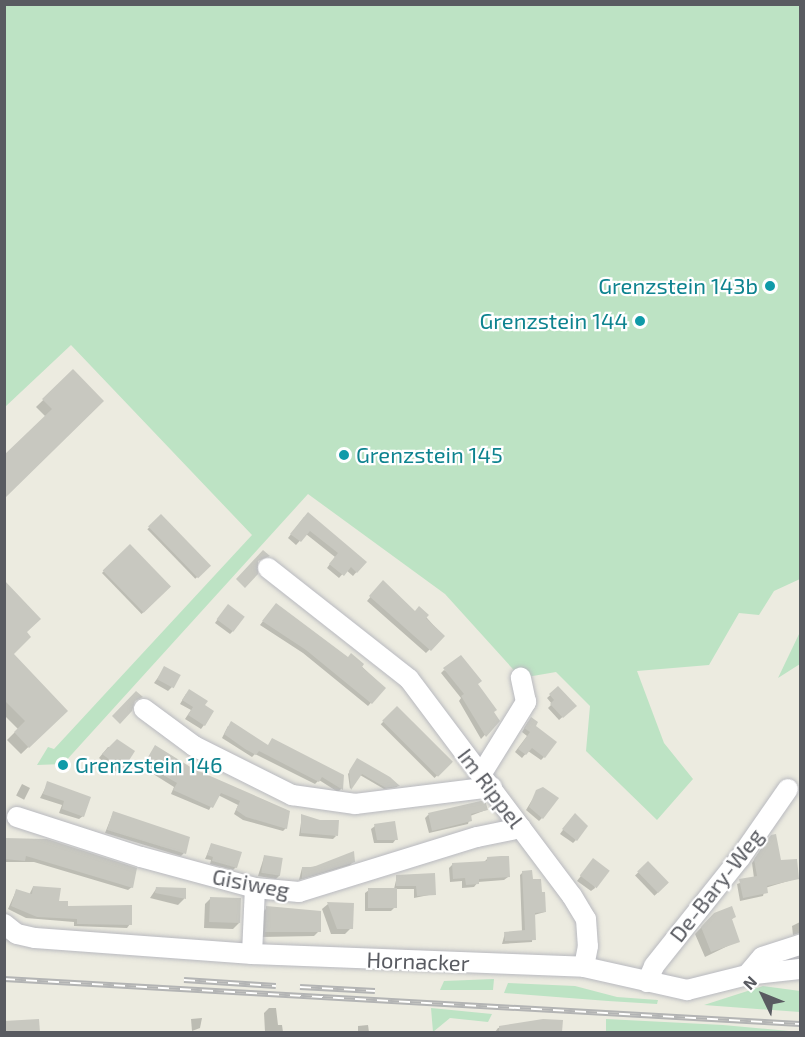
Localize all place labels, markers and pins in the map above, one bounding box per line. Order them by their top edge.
place label: Grenzstein 143b [598,273,758,299]
marker: Grenzstein 143b [763,279,777,293]
place label: Grenzstein 144 [480,308,628,334]
marker: Grenzstein 144 [633,314,647,328]
place label: Grenzstein 145 [356,442,503,468]
marker: Grenzstein 145 [337,448,351,462]
place label: Grenzstein 146 [75,752,223,778]
marker: Grenzstein 146 [56,758,70,772]

